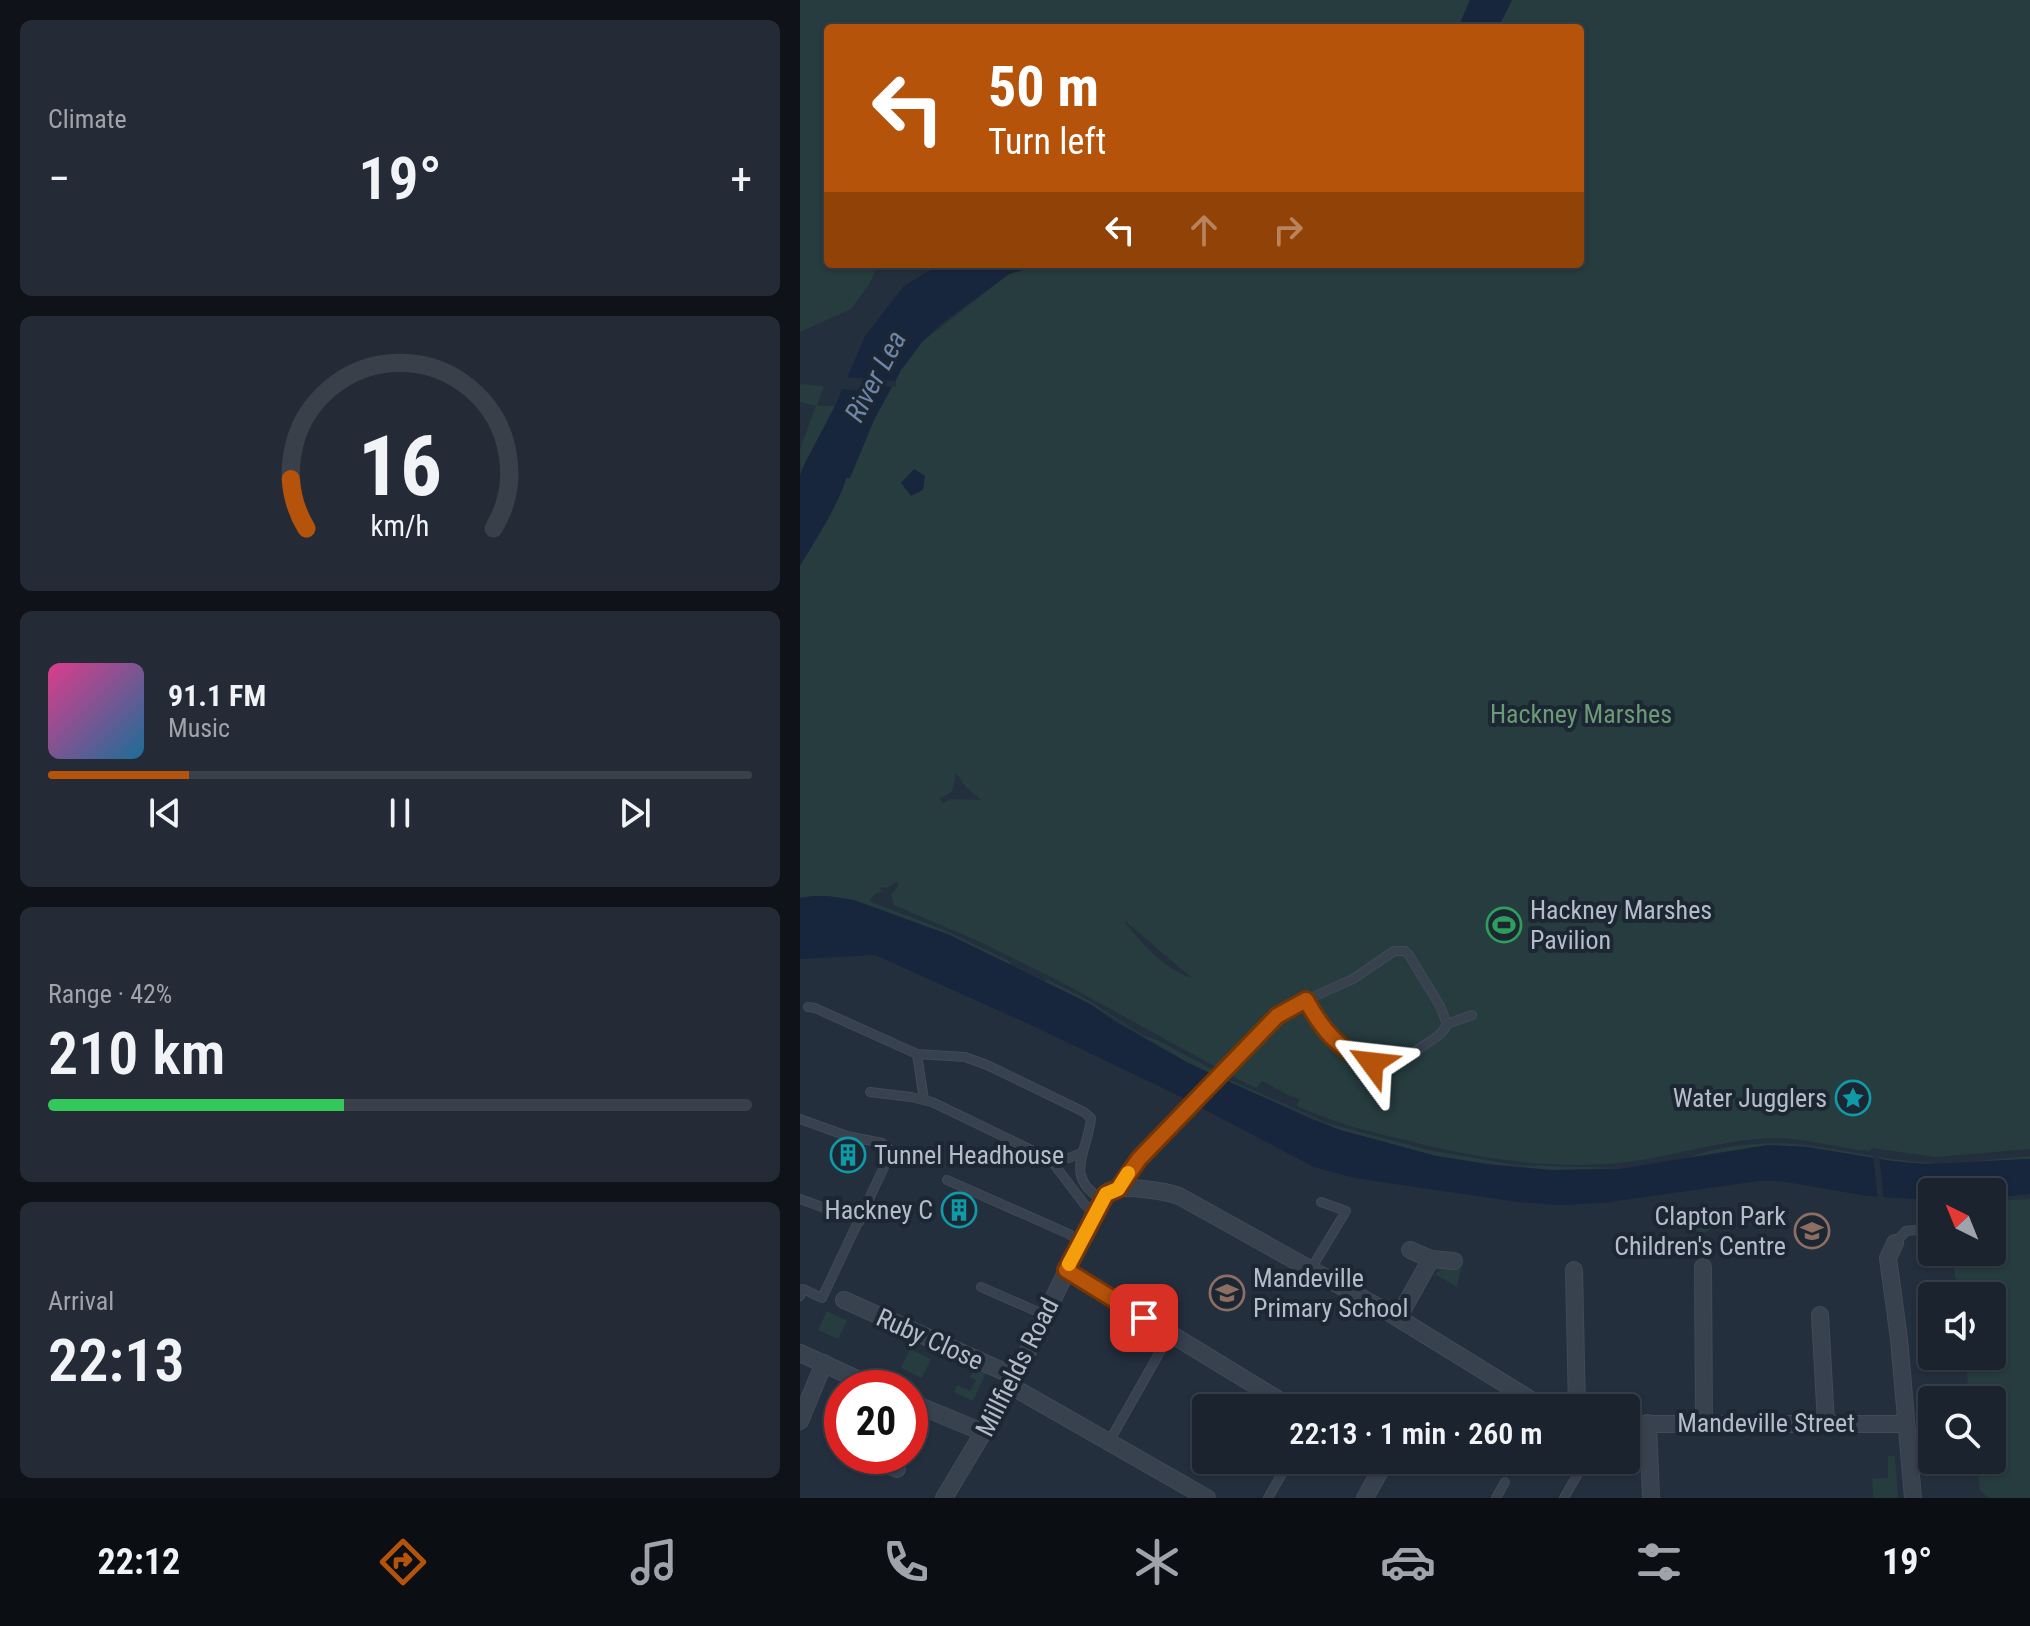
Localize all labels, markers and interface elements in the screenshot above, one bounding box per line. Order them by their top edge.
text: 50 m [988,54,1099,120]
icon: left [856,56,960,160]
text: Climate [48,104,127,134]
text: Turn left [988,121,1106,163]
text: 19° [358,143,442,214]
text: − [48,153,70,205]
text: + [730,153,752,205]
icon: left [1098,208,1142,252]
icon: ahead [1182,208,1226,252]
icon: right [1266,208,1310,252]
water label: River Lea [838,325,913,427]
text: 16 [358,418,442,515]
text: km/h [371,510,429,544]
text: 91.1 FM [168,678,266,713]
park label: Hackney Marshes [1490,699,1672,729]
text: Music [168,713,230,743]
icon: previous [143,791,187,835]
icon: pause [378,791,422,835]
icon: next [613,791,657,835]
place label: Hackney Marshes Pavilion [1530,895,1712,955]
sports icon: Hackney Marshes Pavilion [1485,906,1523,944]
text: Range · 42% [48,979,172,1009]
text: 210 km [48,1018,225,1089]
position arrow [1330,1021,1414,1105]
place icon: Water Jugglers [1834,1079,1872,1117]
place label: Water Jugglers [1673,1083,1827,1113]
building icon: Tunnel Headhouse [829,1136,867,1174]
place label: Tunnel Headhouse [874,1140,1064,1170]
north arrow [1918,1178,2006,1266]
map controls [1918,1178,2006,1474]
building icon: Hackney C [940,1191,978,1229]
place label: Hackney C [825,1195,933,1225]
place label: Clapton Park Children's Centre [1614,1201,1786,1261]
school or university icon: Clapton Park Children's Centre [1793,1212,1831,1250]
place label: Mandeville Primary School [1253,1263,1408,1323]
school or university icon: Mandeville Primary School [1208,1274,1246,1312]
button: sound [1918,1282,2006,1370]
pin [1110,1284,1178,1352]
text: Arrival [48,1286,114,1316]
street label: Millfields Road [969,1293,1065,1441]
icon: arrive [1122,1296,1166,1340]
street label: Ruby Close [872,1302,988,1376]
text: 22:13 [48,1325,185,1396]
speed limit sign: 20 [824,1370,928,1474]
button: search [1918,1386,2006,1474]
street label: Mandeville Street [1677,1408,1855,1438]
text: 22:13 · 1 min · 260 m [1289,1416,1543,1451]
icon: directions [375,1534,431,1590]
icon: music [626,1534,682,1590]
icon: phone [878,1534,934,1590]
icon: climate [1129,1534,1185,1590]
icon: car [1380,1534,1436,1590]
icon: filters [1631,1534,1687,1590]
text: 22:12 [98,1541,180,1583]
text: 19° [1882,1541,1932,1583]

